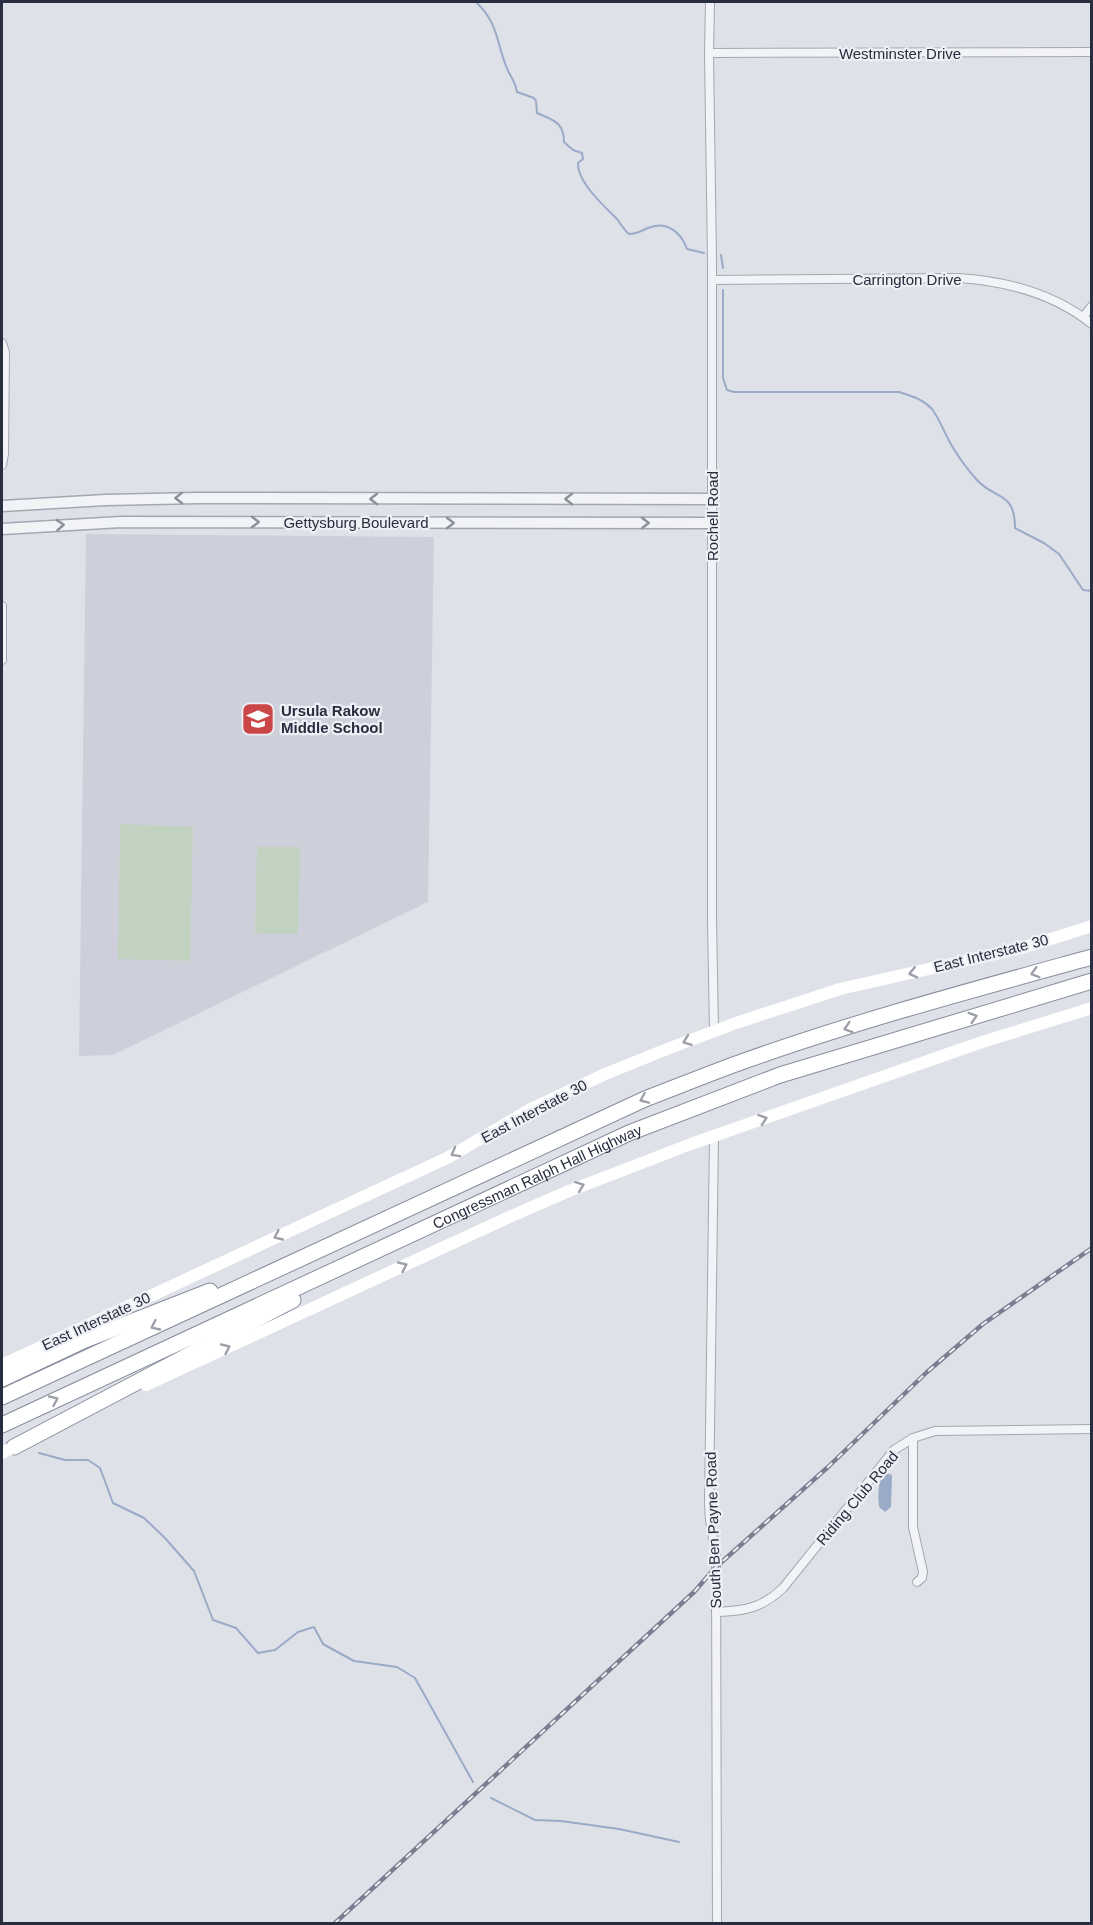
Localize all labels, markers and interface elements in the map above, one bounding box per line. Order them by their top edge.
street label: Westminster Drive [839,45,961,62]
street label: Carrington Drive [852,271,962,288]
street label: Rochell Road [704,471,721,561]
one-way arrow [175,492,184,505]
one-way arrow [370,493,379,505]
one-way arrow [565,493,574,505]
street label: Gettysburg Boulevard [283,514,429,531]
one-way arrow [250,516,259,528]
one-way arrow [445,517,454,529]
one-way arrow [640,517,649,529]
one-way arrow [55,519,64,532]
school or university icon: Ursula Rakow Middle School [240,701,276,737]
place label: Ursula Rakow Middle School [281,702,383,736]
street label: East Interstate 30 [932,931,1050,975]
one-way arrow [1030,965,1040,978]
one-way arrow [908,966,918,979]
one-way arrow [967,1012,978,1024]
one-way arrow [843,1021,854,1033]
one-way arrow [682,1034,692,1047]
street label: East Interstate 30 [478,1076,590,1146]
one-way arrow [640,1092,651,1104]
one-way arrow [757,1113,768,1126]
street label: Congressman Ralph Hall Highway [430,1120,644,1232]
one-way arrow [451,1146,461,1158]
one-way arrow [574,1181,585,1193]
one-way arrow [274,1229,285,1241]
one-way arrow [396,1262,407,1274]
street label: East Interstate 30 [39,1288,153,1354]
one-way arrow [151,1319,162,1331]
one-way arrow [219,1343,230,1355]
one-way arrow [48,1395,59,1407]
street label: Riding Club Road [813,1448,901,1548]
street label: South Ben Payne Road [702,1451,724,1609]

